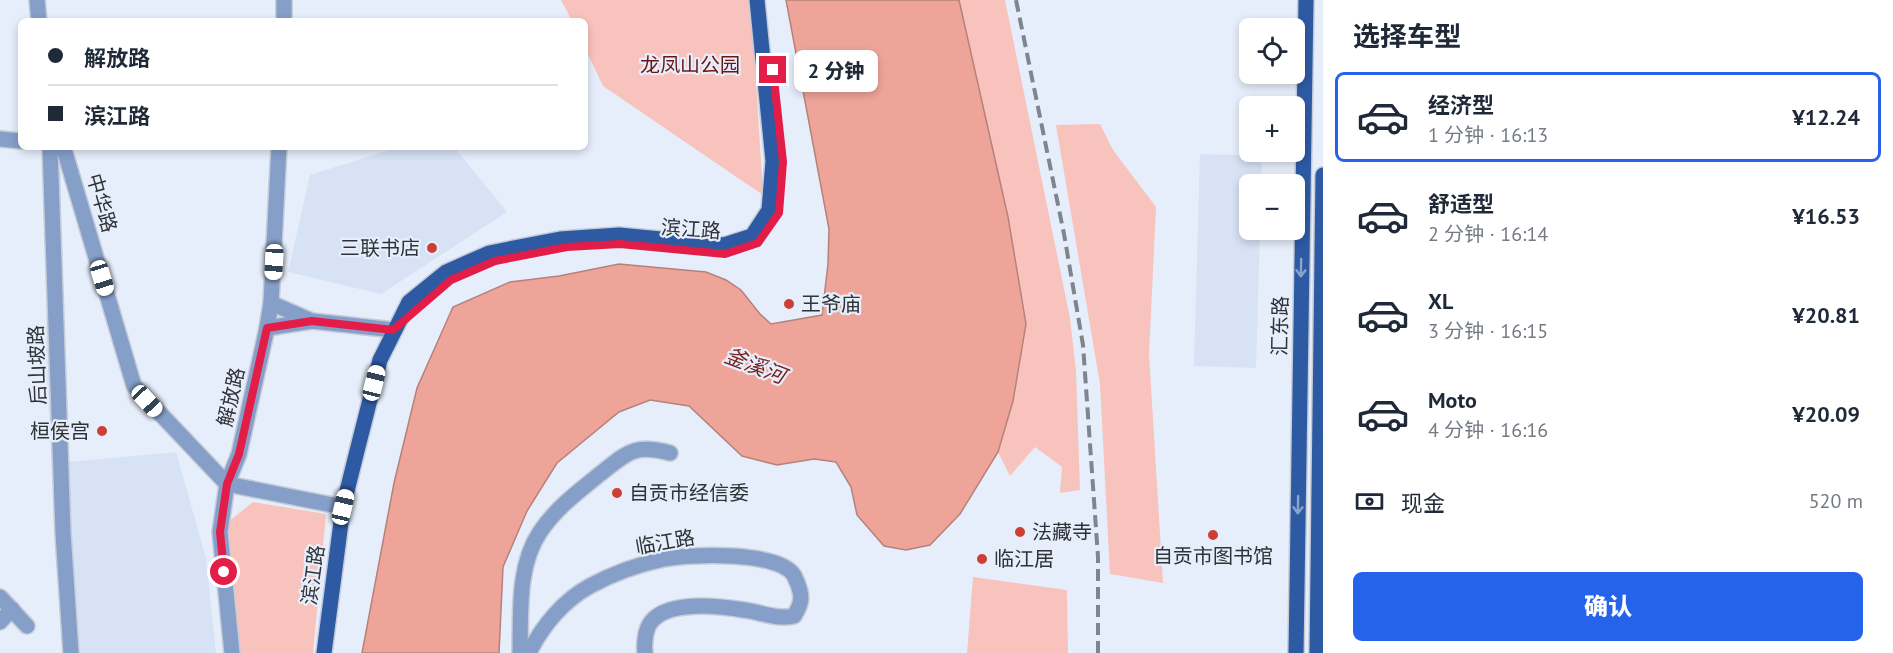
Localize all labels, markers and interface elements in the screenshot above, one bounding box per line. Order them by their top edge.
map controls [1239,18,1305,240]
button: locate [1239,18,1305,84]
text: 选择车型 [1353,19,1461,53]
text: 解放路 [84,44,150,72]
callout: 2 分钟 [794,49,878,91]
park label: 龙凤山公园 [640,52,740,78]
route end [759,56,786,83]
text: 2 分钟 [808,58,864,84]
icon: car [1356,90,1410,144]
text: 经济型 [1428,91,1494,119]
button: + [1239,96,1305,162]
text: 滨江路 [84,102,150,130]
text: ¥12.24 [1792,103,1860,131]
text: 1 分钟 · 16:13 [1428,122,1548,148]
street label: 中华路 [81,171,123,235]
button: − [1239,174,1305,240]
icon: car [1356,189,1410,243]
text: 舒适型 [1428,190,1494,218]
text: ¥16.53 [1792,202,1860,230]
street label: 滨江路 [660,214,722,244]
text: 2 分钟 · 16:14 [1428,221,1548,247]
place label: 三联书店 [340,235,420,261]
marker: 三联书店 [425,241,439,255]
car [264,244,284,280]
car [88,258,116,298]
one-way arrow [1296,258,1307,278]
text: XL [1428,287,1453,315]
icon: car [1356,288,1410,342]
place label: 王爷庙 [801,291,861,317]
street label: 汇东路 [1266,296,1294,356]
marker: 王爷庙 [782,297,796,311]
text: ¥20.81 [1792,301,1860,329]
text: 3 分钟 · 16:15 [1428,318,1548,344]
street label: 后山坡路 [23,325,51,405]
water label: 釜溪河 [721,342,793,391]
car [361,363,387,403]
street label: 解放路 [212,365,250,429]
car [128,382,166,420]
text: Moto [1428,386,1477,414]
icon: car [1356,387,1410,441]
text: ¥20.09 [1792,400,1860,428]
text: 4 分钟 · 16:16 [1428,417,1548,443]
place label: 桓侯宫 [30,418,90,444]
marker: 桓侯宫 [95,424,109,438]
place label: 自贡市经信委 [629,480,749,506]
icon: cash [1353,485,1386,518]
marker: 自贡市经信委 [610,486,624,500]
car [330,487,356,527]
text: 520 m [1809,488,1863,514]
text: 现金 [1401,489,1445,517]
one-way arrow [1292,495,1304,515]
place label: 法藏寺 [1032,519,1092,545]
street label: 临江路 [633,524,697,560]
marker: 法藏寺 [1013,525,1027,539]
marker: 自贡市图书馆 [1206,528,1220,542]
street label: 滨江路 [296,543,330,607]
place label: 自贡市图书馆 [1153,543,1273,569]
place label: 临江居 [994,546,1054,572]
marker: 临江居 [975,552,989,566]
route start [210,558,237,585]
button: 确认 [1353,572,1863,641]

